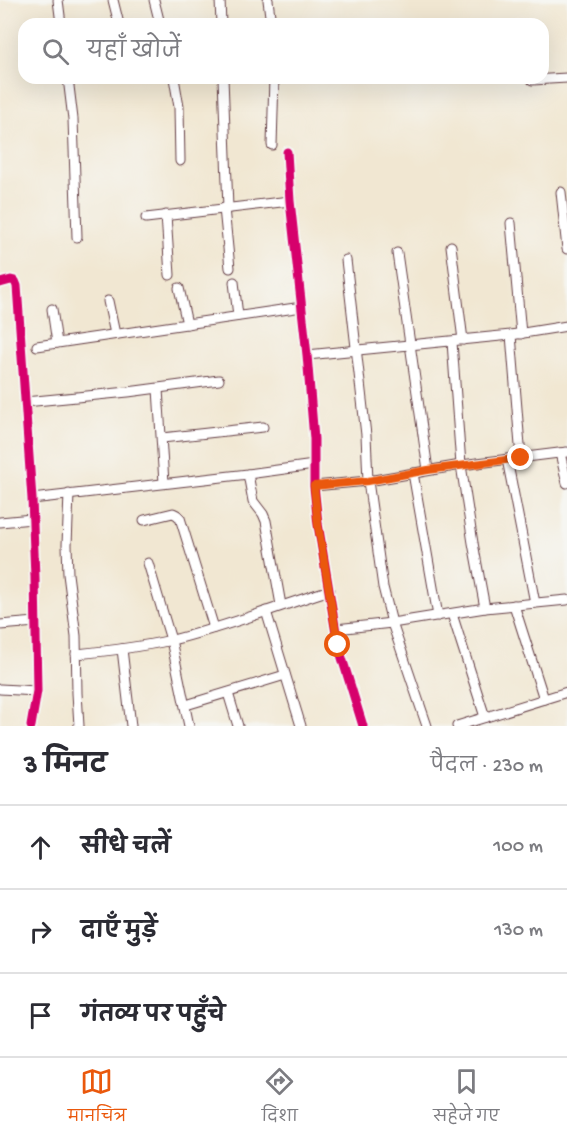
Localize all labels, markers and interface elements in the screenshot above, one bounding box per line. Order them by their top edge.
search box [18,18,549,84]
icon: search [39,35,72,68]
text: यहाँ खोजें [87,40,181,66]
route end [507,444,533,470]
route start [324,631,350,657]
text: 3 मिनट [24,752,107,783]
text: पैदल · 230 m [431,756,543,779]
icon: ahead [24,831,57,864]
text: सीधे चलें [81,836,171,862]
text: 100 m [493,836,543,859]
icon: right [24,915,57,948]
text: दाएँ मुड़ें [81,920,157,946]
text: 130 m [494,920,543,943]
icon: arrive [24,999,57,1032]
text: गंतव्य पर पहुँचे [81,1004,225,1030]
tab: मानचित्र [68,1065,126,1133]
tab: दिशा [262,1065,298,1133]
tab: सहेजे गए [433,1065,499,1133]

